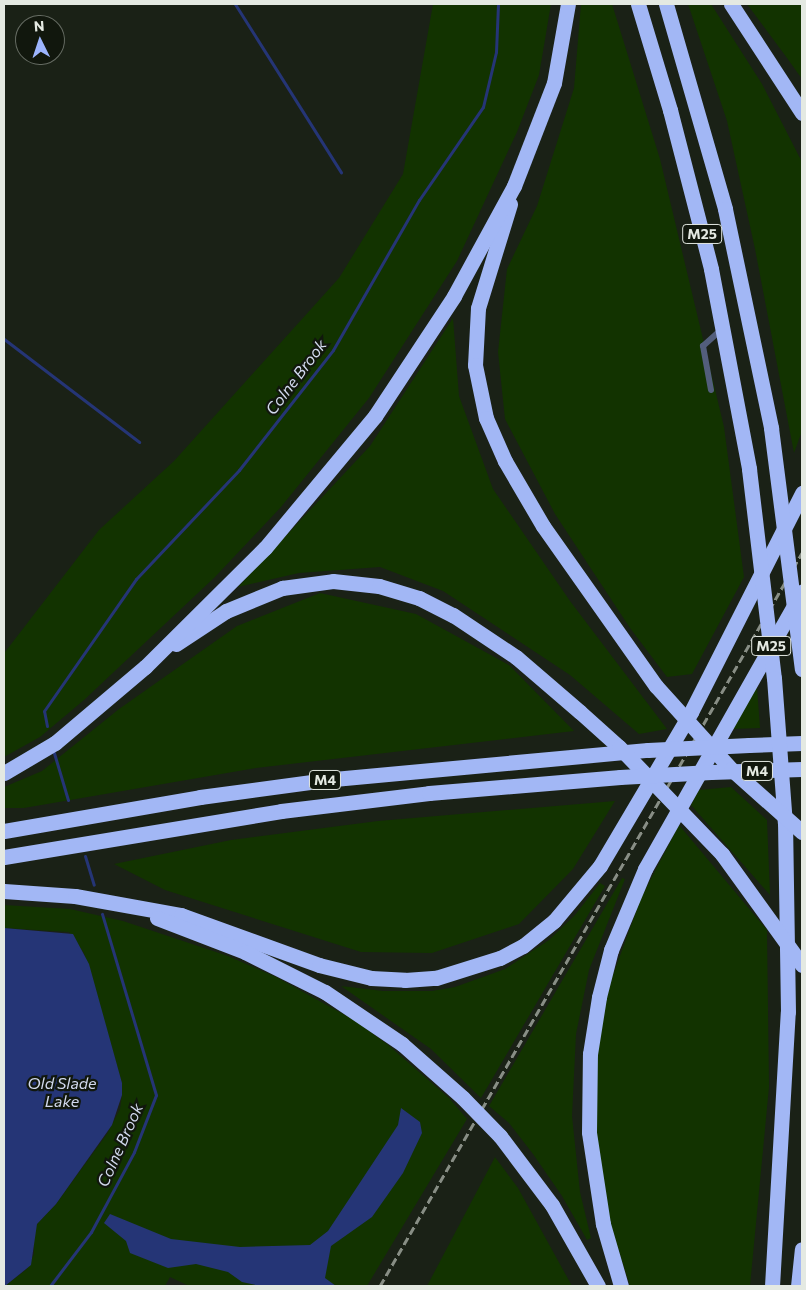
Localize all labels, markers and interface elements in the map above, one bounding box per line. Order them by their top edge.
north arrow [15,15,65,65]
text: N [33,17,45,34]
road number: M25 [682,222,722,245]
water label: Colne Brook [261,335,331,419]
road number: M25 [751,634,791,658]
road number: M4 [741,759,773,782]
road number: M4 [309,768,341,792]
water label: Old Slade Lake [28,1073,96,1111]
water label: Colne Brook [93,1100,147,1190]

